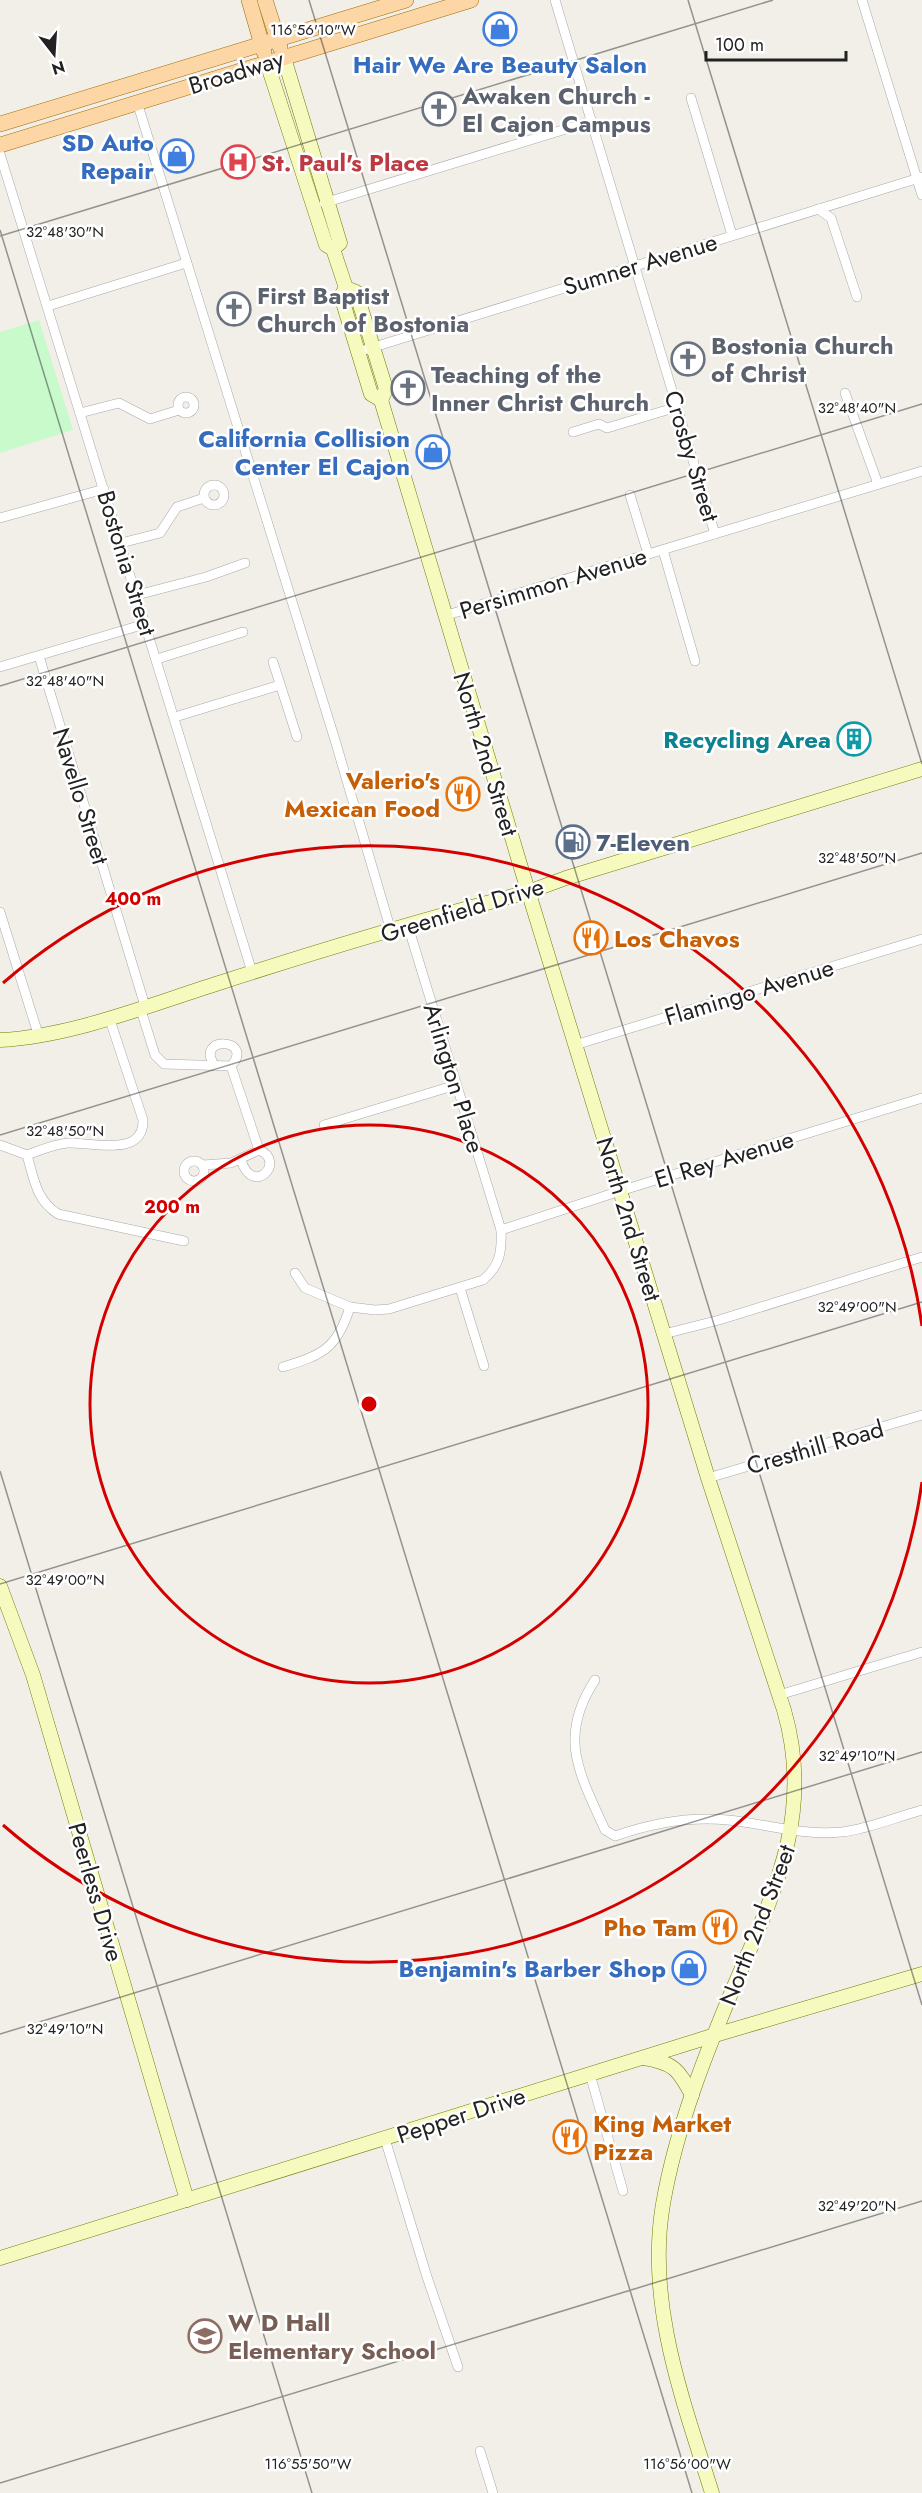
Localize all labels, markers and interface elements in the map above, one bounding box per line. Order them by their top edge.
shop icon: Hair We Are Beauty Salon [482,11,518,47]
text: 116°56'10"W [270,19,356,41]
north arrow [24,24,84,84]
scale bar [706,24,846,62]
text: 100 m [715,32,764,58]
street label: Broadway [184,41,288,103]
place label: Hair We Are Beauty Salon [353,47,647,82]
text: N [49,55,68,81]
place label: Awaken Church - El Cajon Campus [461,78,651,141]
church icon: Awaken Church - El Cajon Campus [421,91,457,127]
place label: SD Auto Repair [61,125,154,188]
shop icon: SD Auto Repair [159,138,195,174]
hospital icon: St. Paul's Place [220,144,256,180]
place label: St. Paul's Place [261,145,429,180]
text: 32°48'30"N [26,221,104,243]
street label: Sumner Avenue [559,224,721,304]
place label: First Baptist Church of Bostonia [257,278,469,341]
church icon: First Baptist Church of Bostonia [216,291,252,327]
place label: Bostonia Church of Christ [711,328,894,391]
church icon: Bostonia Church of Christ [670,341,706,377]
place label: Teaching of the Inner Christ Church [431,357,649,420]
church icon: Teaching of the Inner Christ Church [390,370,426,406]
street label: Crosby Street [655,386,729,526]
text: 32°48'40"N [818,397,896,419]
place label: California Collision Center El Cajon [198,421,410,484]
shop icon: California Collision Center El Cajon [415,434,451,470]
street label: Bostonia Street [88,486,166,640]
street label: Persimmon Avenue [455,538,651,628]
street label: North 2nd Street [444,668,528,841]
text: 32°48'40"N [26,670,104,692]
building icon: Recycling Area [836,721,872,757]
place label: Recycling Area [663,722,831,757]
street label: Navello Street [44,723,118,869]
place label: Valerio's Mexican Food [284,763,440,826]
restaurant icon: Valerio's Mexican Food [445,776,481,812]
fuel station icon: 7-Eleven [555,824,591,860]
place label: 7-Eleven [596,825,690,860]
text: 32°48'50"N [818,847,896,869]
street label: Greenfield Drive [376,869,548,951]
text: 400 m [105,886,161,912]
restaurant icon: Los Chavos [573,920,609,956]
place label: Los Chavos [614,921,740,956]
street label: Flamingo Avenue [660,950,838,1034]
street label: Arlington Place [415,999,493,1157]
text: 32°48'50"N [26,1120,104,1142]
street label: El Rey Avenue [650,1121,798,1197]
street label: North 2nd Street [587,1133,671,1306]
text: 200 m [144,1194,200,1220]
text: 32°49'00"N [817,1296,897,1318]
centre of rings [359,1394,379,1414]
street label: Cresthill Road [742,1411,888,1483]
text: 32°49'00"N [25,1569,105,1591]
text: 32°49'10"N [819,1745,895,1767]
street label: Peerless Drive [59,1818,133,1966]
street label: North 2nd Street [710,1839,804,2011]
restaurant icon: Pho Tam [702,1909,738,1945]
place label: Pho Tam [603,1910,697,1945]
shop icon: Benjamin's Barber Shop [671,1950,707,1986]
place label: Benjamin's Barber Shop [399,1951,666,1986]
text: 32°49'10"N [27,2018,103,2040]
street label: Pepper Drive [392,2078,530,2152]
place label: King Market Pizza [593,2106,731,2169]
restaurant icon: King Market Pizza [552,2119,588,2155]
text: 32°49'20"N [818,2195,896,2217]
place label: W D Hall Elementary School [228,2305,436,2368]
school or university icon: W D Hall Elementary School [187,2318,223,2354]
text: 116°55'50"W [265,2453,352,2475]
text: 116°56'00"W [643,2453,731,2475]

